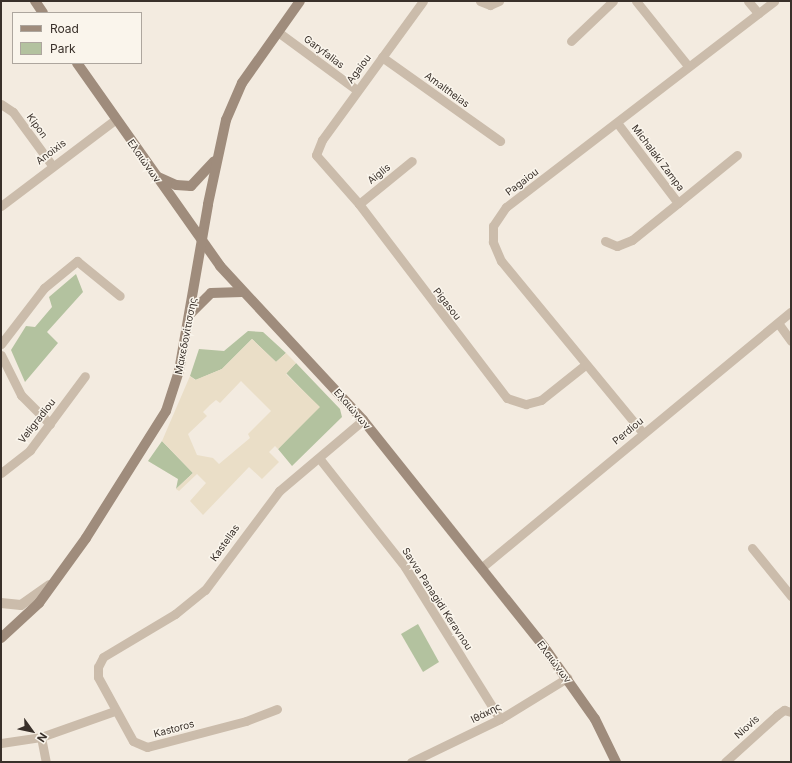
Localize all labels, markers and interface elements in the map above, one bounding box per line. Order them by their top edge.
legend [12,12,142,64]
text: Road [50,21,79,36]
street label: Garyfalias [301,33,347,71]
text: Park [50,41,76,56]
street label: Agaiou [344,52,374,86]
street label: Amaltheias [422,70,472,110]
street label: Kipon [24,111,50,141]
street label: Michalaki Zampa [629,122,687,194]
street label: Anoixis [34,137,68,167]
street label: Ελαιώνων [125,137,163,185]
street label: Aiglis [365,161,393,187]
street label: Pagaiou [503,166,541,198]
street label: Pigasou [431,285,463,323]
street label: Μακεδονίτισσης [173,297,199,375]
street label: Ελαιώνων [331,386,373,432]
street label: Veligradiou [16,396,58,446]
street label: Perdiou [610,415,646,447]
street label: Kastellas [208,522,242,564]
street label: Savva Panagidi Keravnou [399,546,475,652]
street label: Ελαιώνων [534,639,574,685]
street label: Ιθάκης [469,700,503,726]
north arrow [12,711,52,751]
street label: Niovis [732,713,762,741]
street label: Kastoros [152,718,196,740]
text: N [34,730,50,745]

